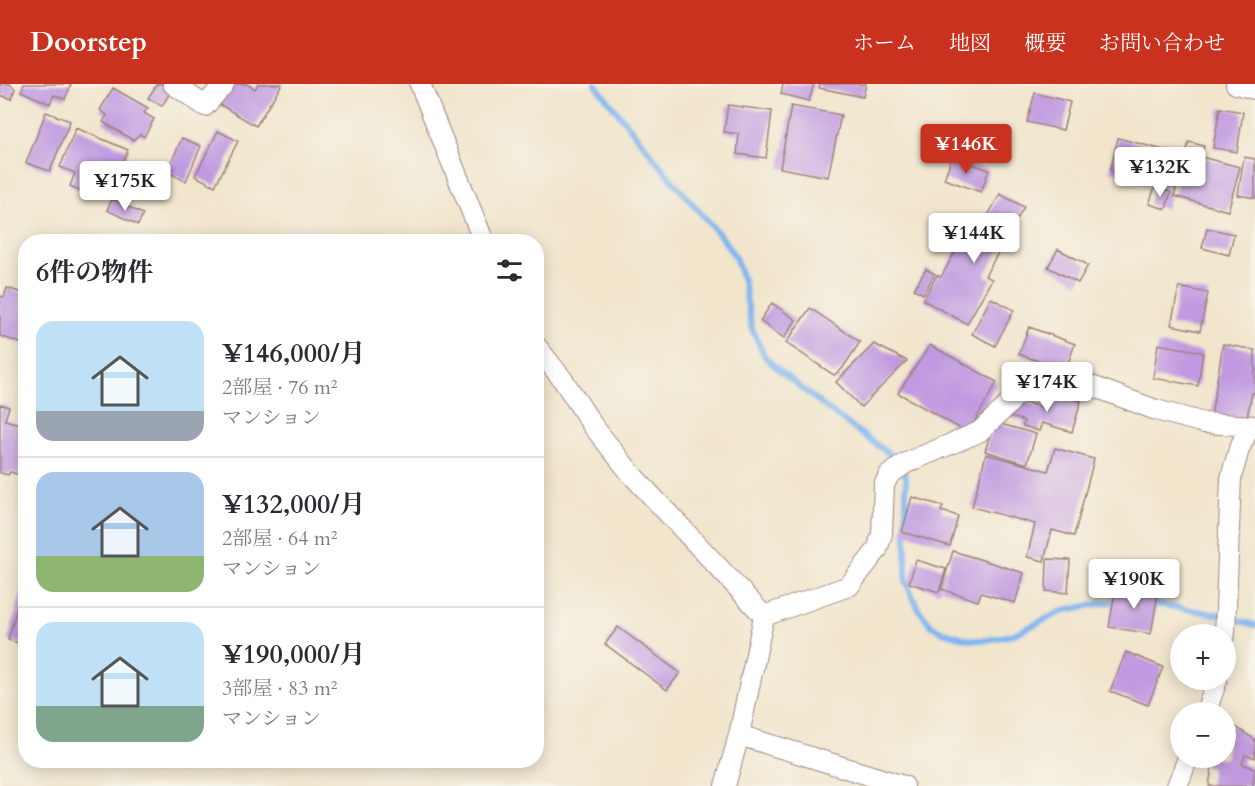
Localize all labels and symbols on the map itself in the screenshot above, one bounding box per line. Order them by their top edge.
pin: ¥146K [924,124,1008,175]
pin: ¥132K [1118,147,1202,198]
pin: ¥175K [83,161,167,212]
pin: ¥144K [932,213,1016,264]
pin: ¥174K [1005,362,1089,413]
pin: ¥190K [1092,559,1176,610]

